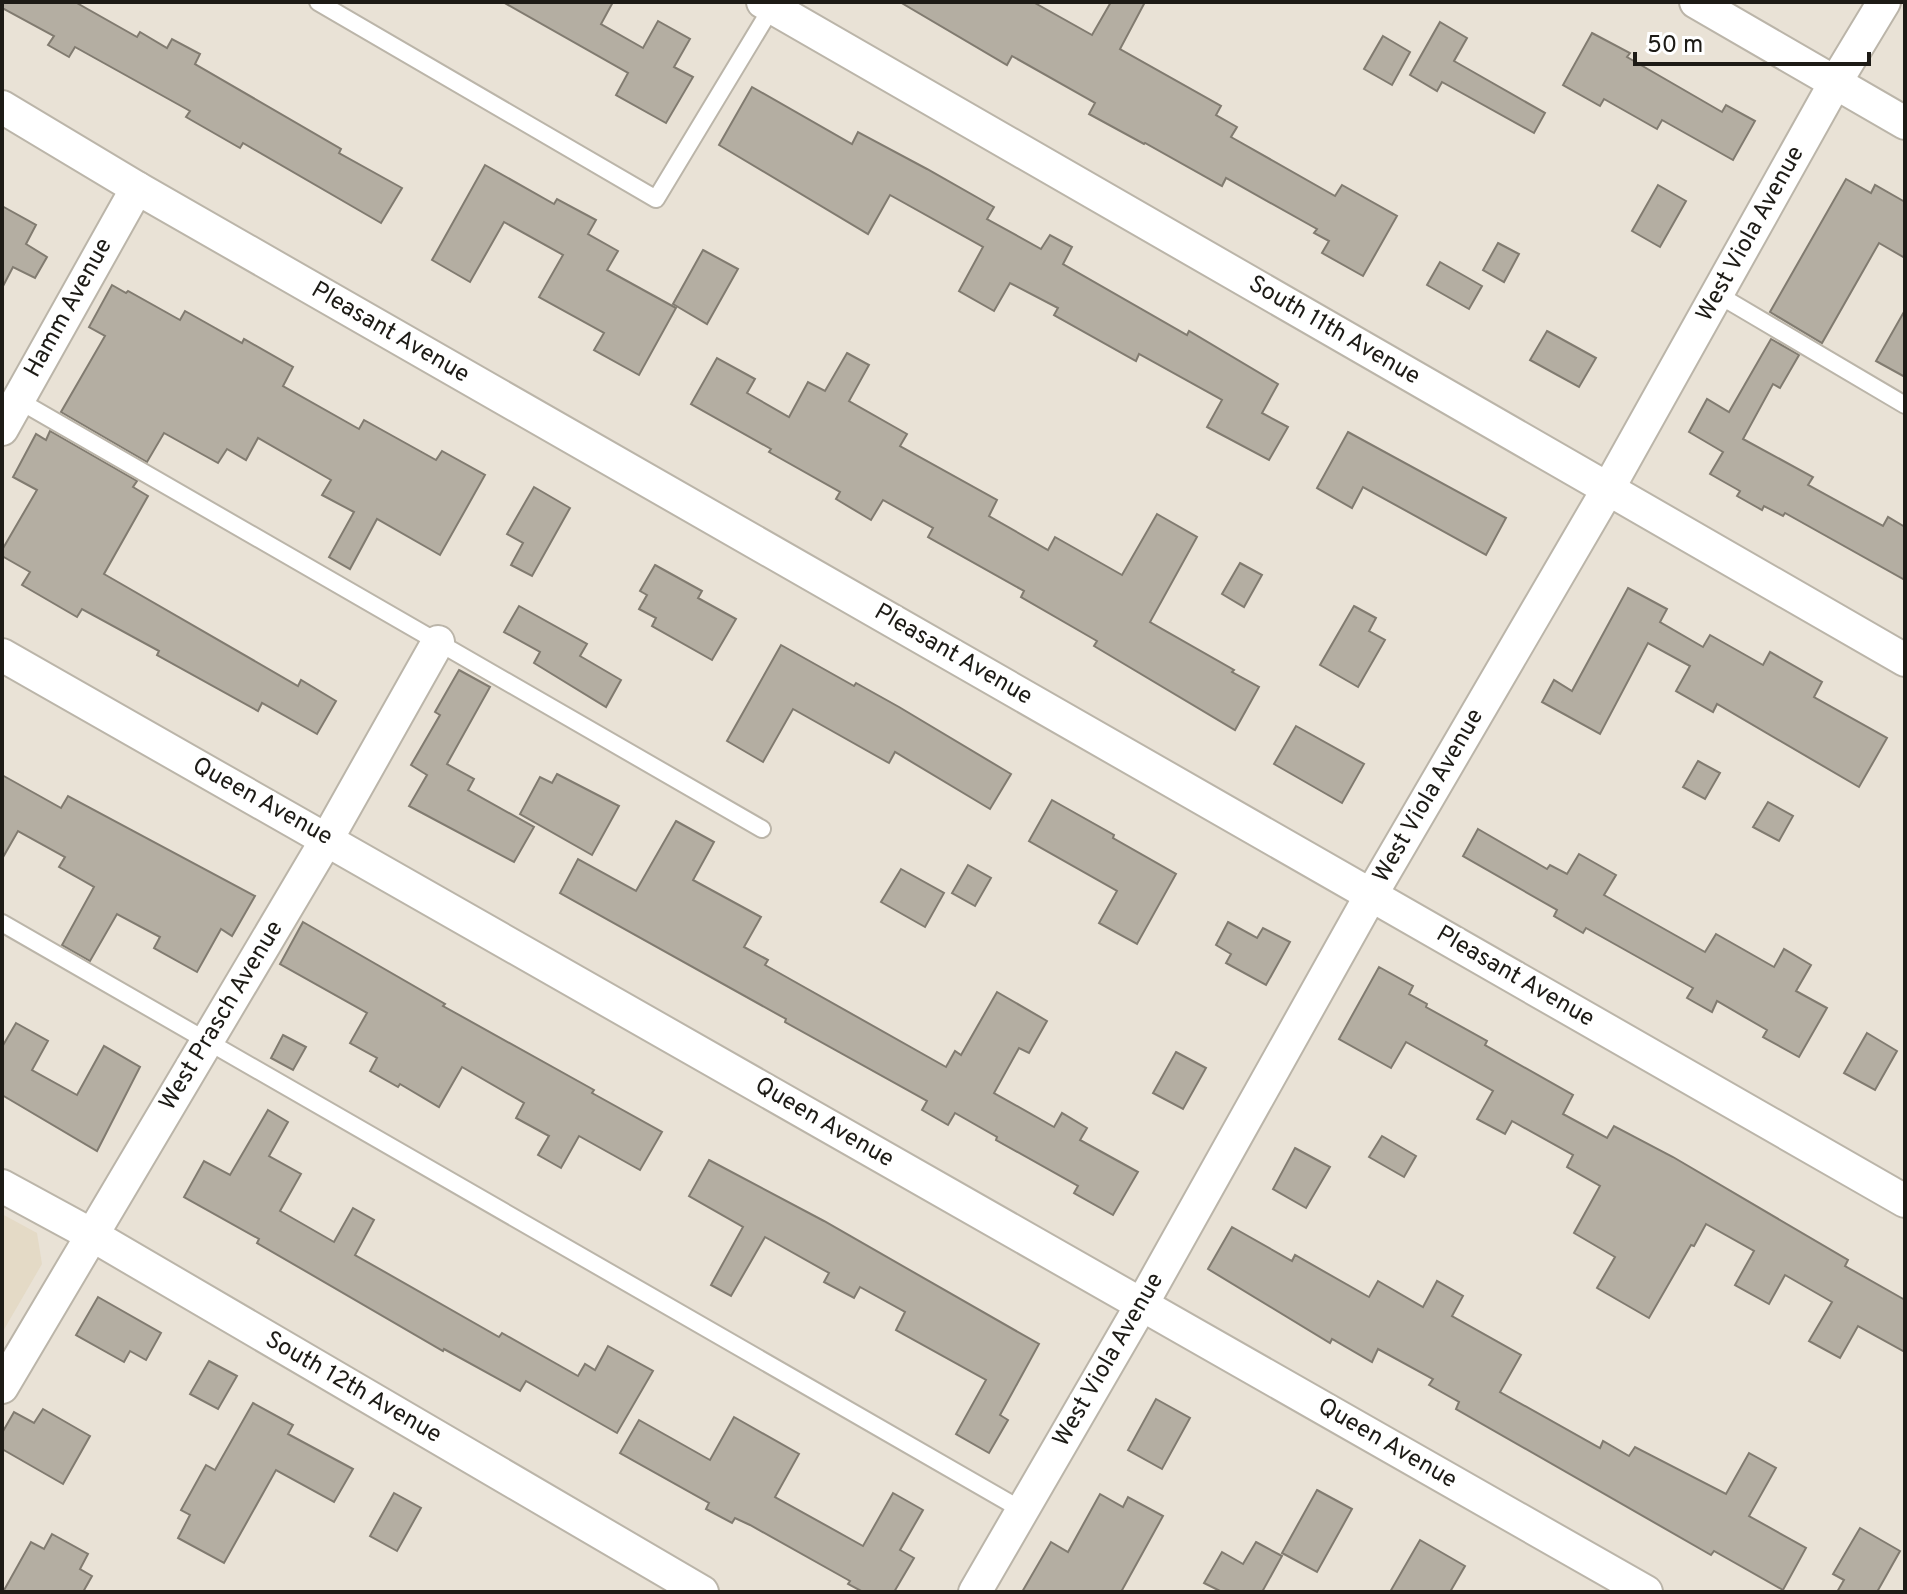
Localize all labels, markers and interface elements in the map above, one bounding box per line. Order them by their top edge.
scale bar [1635,16,1869,66]
text: 50 m [1647,31,1703,61]
street label: West Viola Avenue [1690,141,1812,327]
street label: Hamm Avenue [18,233,120,383]
street label: South 11th Avenue [1243,270,1425,392]
street label: Pleasant Avenue [305,276,475,390]
street label: Pleasant Avenue [868,598,1038,712]
street label: West Viola Avenue [1367,704,1491,888]
street label: Queen Avenue [187,751,337,853]
street label: West Prasch Avenue [153,916,291,1116]
street label: Pleasant Avenue [1430,920,1600,1034]
street label: Queen Avenue [749,1071,899,1175]
street label: West Viola Avenue [1047,1268,1171,1452]
street label: South 12th Avenue [259,1325,447,1451]
street label: Queen Avenue [1312,1392,1462,1496]

